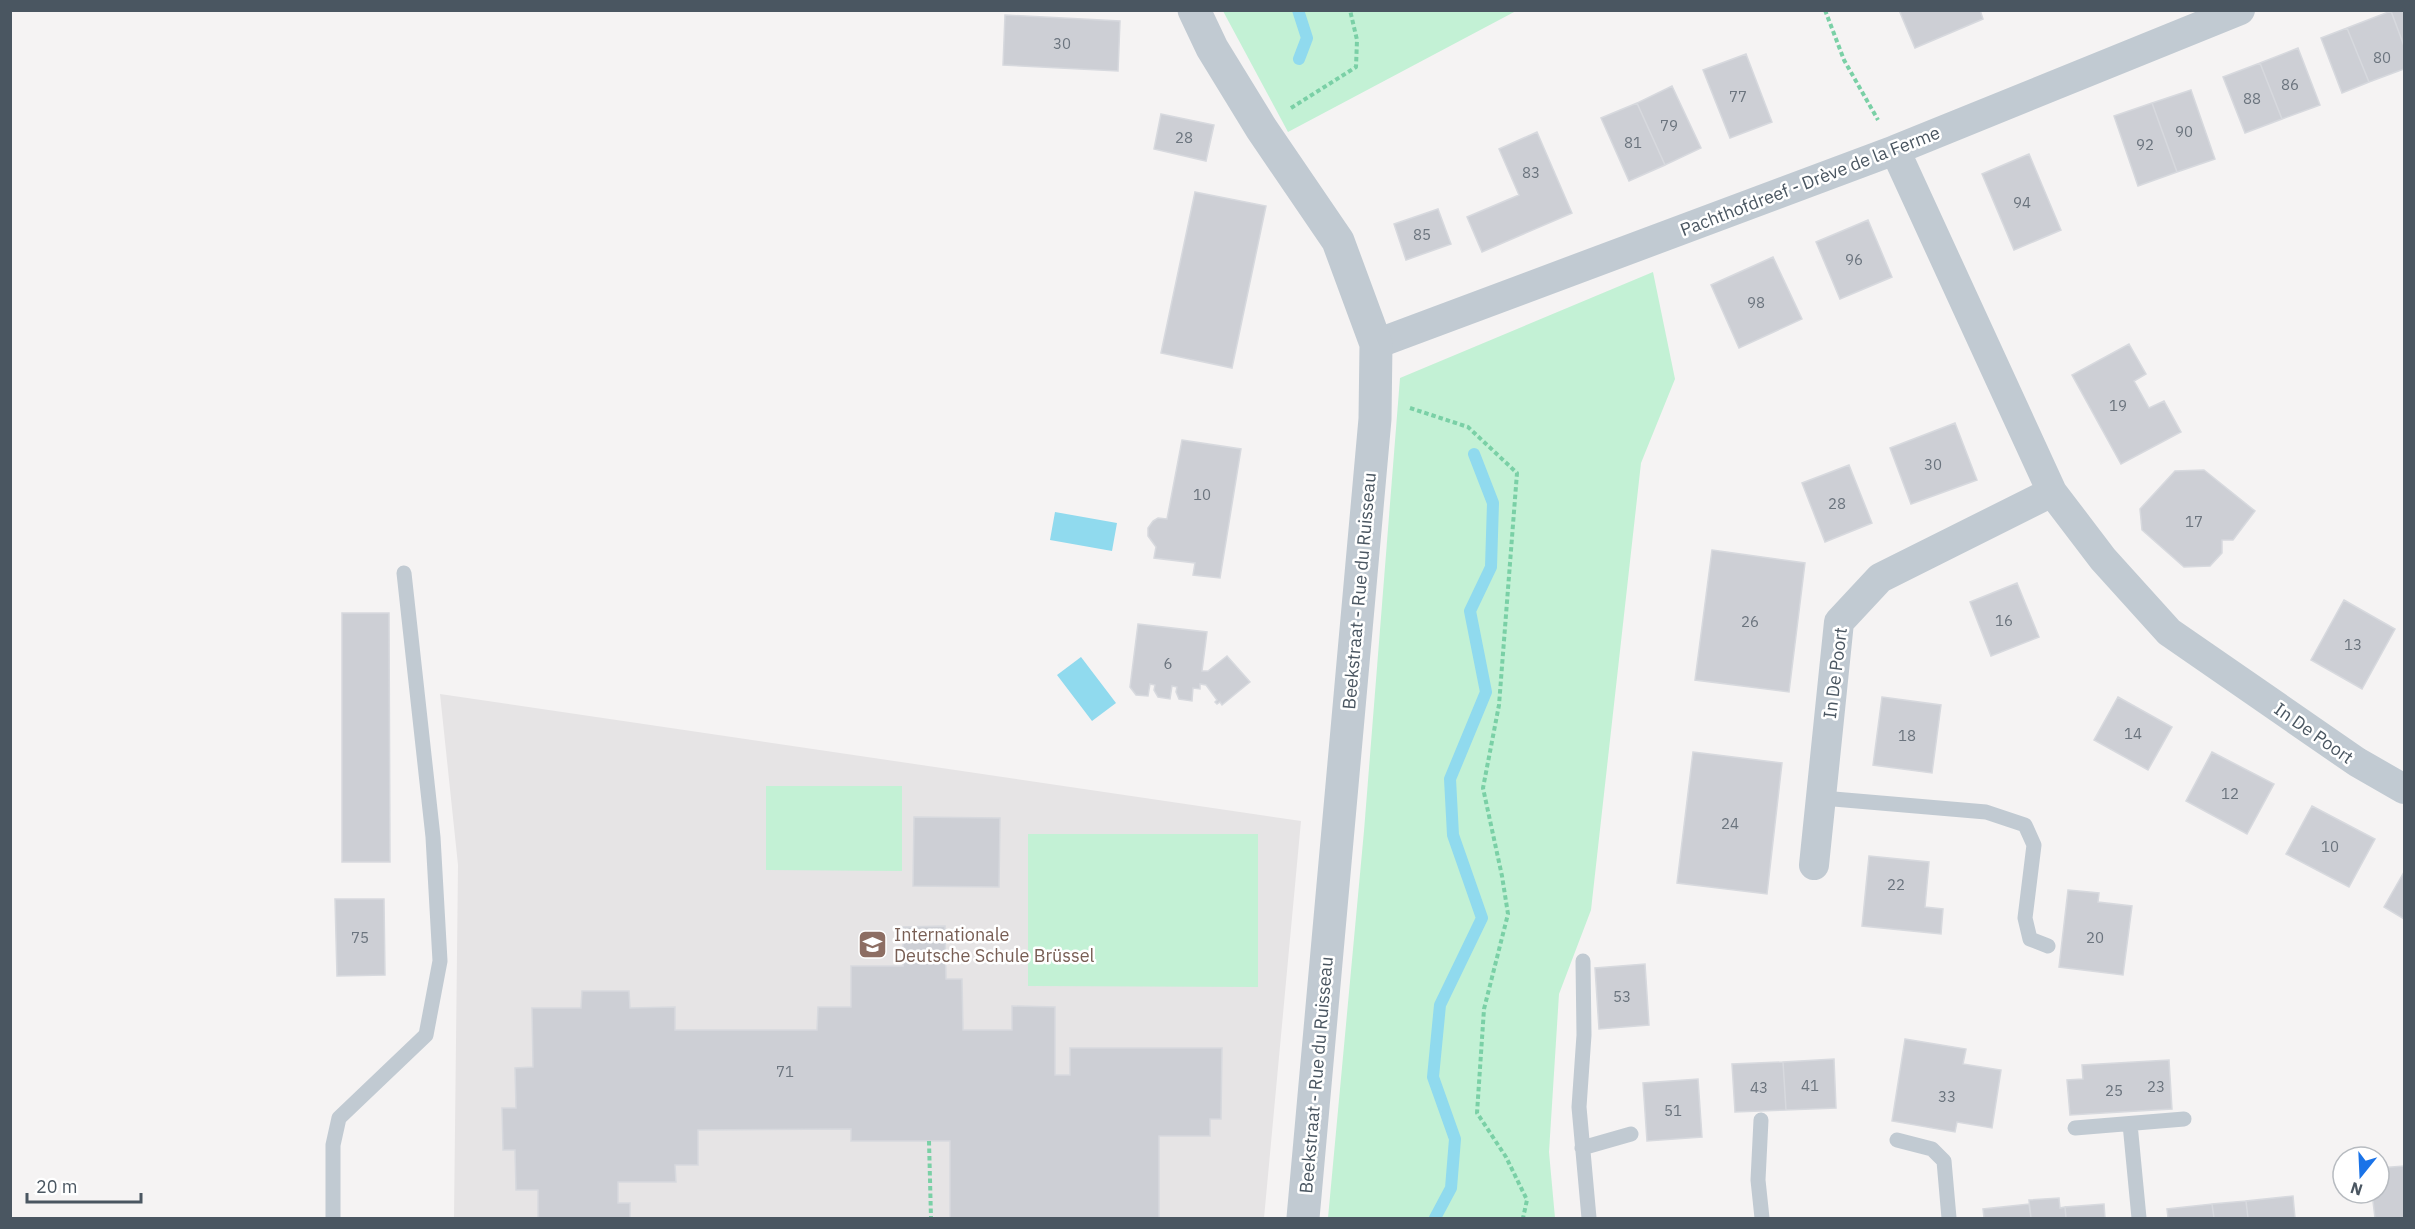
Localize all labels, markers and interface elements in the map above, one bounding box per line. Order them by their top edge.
house number: 30 [1053,34,1071,53]
house number: 80 [2373,48,2391,67]
house number: 86 [2281,75,2299,94]
house number: 77 [1729,87,1747,106]
house number: 88 [2243,89,2261,108]
house number: 79 [1660,116,1678,135]
street label: Pachthofdreef - Drève de la Ferme [1677,121,1943,241]
house number: 90 [2175,122,2193,141]
house number: 28 [1175,128,1193,147]
house number: 81 [1624,133,1642,152]
house number: 92 [2136,135,2154,154]
house number: 83 [1522,163,1540,182]
house number: 94 [2013,193,2031,212]
house number: 85 [1413,225,1431,244]
house number: 96 [1845,250,1863,269]
house number: 98 [1747,293,1765,312]
house number: 19 [2109,396,2127,415]
house number: 30 [1924,455,1942,474]
street label: Beekstraat - Rue du Ruisseau [1337,472,1381,710]
house number: 10 [1193,485,1211,504]
house number: 28 [1828,494,1846,513]
house number: 17 [2185,512,2203,531]
house number: 16 [1995,611,2013,630]
house number: 26 [1741,612,1759,631]
street label: In De Poort [1818,626,1852,720]
house number: 13 [2344,635,2362,654]
house number: 6 [1163,654,1173,673]
street label: In De Poort [2270,697,2358,769]
house number: 14 [2124,724,2142,743]
house number: 18 [1898,726,1916,745]
house number: 12 [2221,784,2239,803]
house number: 24 [1721,814,1739,833]
house number: 10 [2321,837,2339,856]
house number: 22 [1887,875,1905,894]
place label: Internationale Deutsche Schule Brüssel [894,923,1095,967]
house number: 75 [351,928,369,947]
school or university icon: Internationale Deutsche Schule Brüssel [857,928,889,960]
house number: 20 [2086,928,2104,947]
street label: Beekstraat - Rue du Ruisseau [1294,956,1338,1194]
house number: 53 [1613,987,1631,1006]
house number: 71 [776,1062,794,1081]
house number: 41 [1801,1076,1819,1095]
house number: 23 [2147,1077,2165,1096]
house number: 43 [1750,1078,1768,1097]
house number: 25 [2105,1081,2123,1100]
house number: 33 [1938,1087,1956,1106]
house number: 51 [1664,1101,1682,1120]
north arrow [2331,1145,2391,1205]
scale bar [27,1166,141,1204]
text: 20 m [36,1175,78,1198]
text: N [2348,1178,2365,1201]

